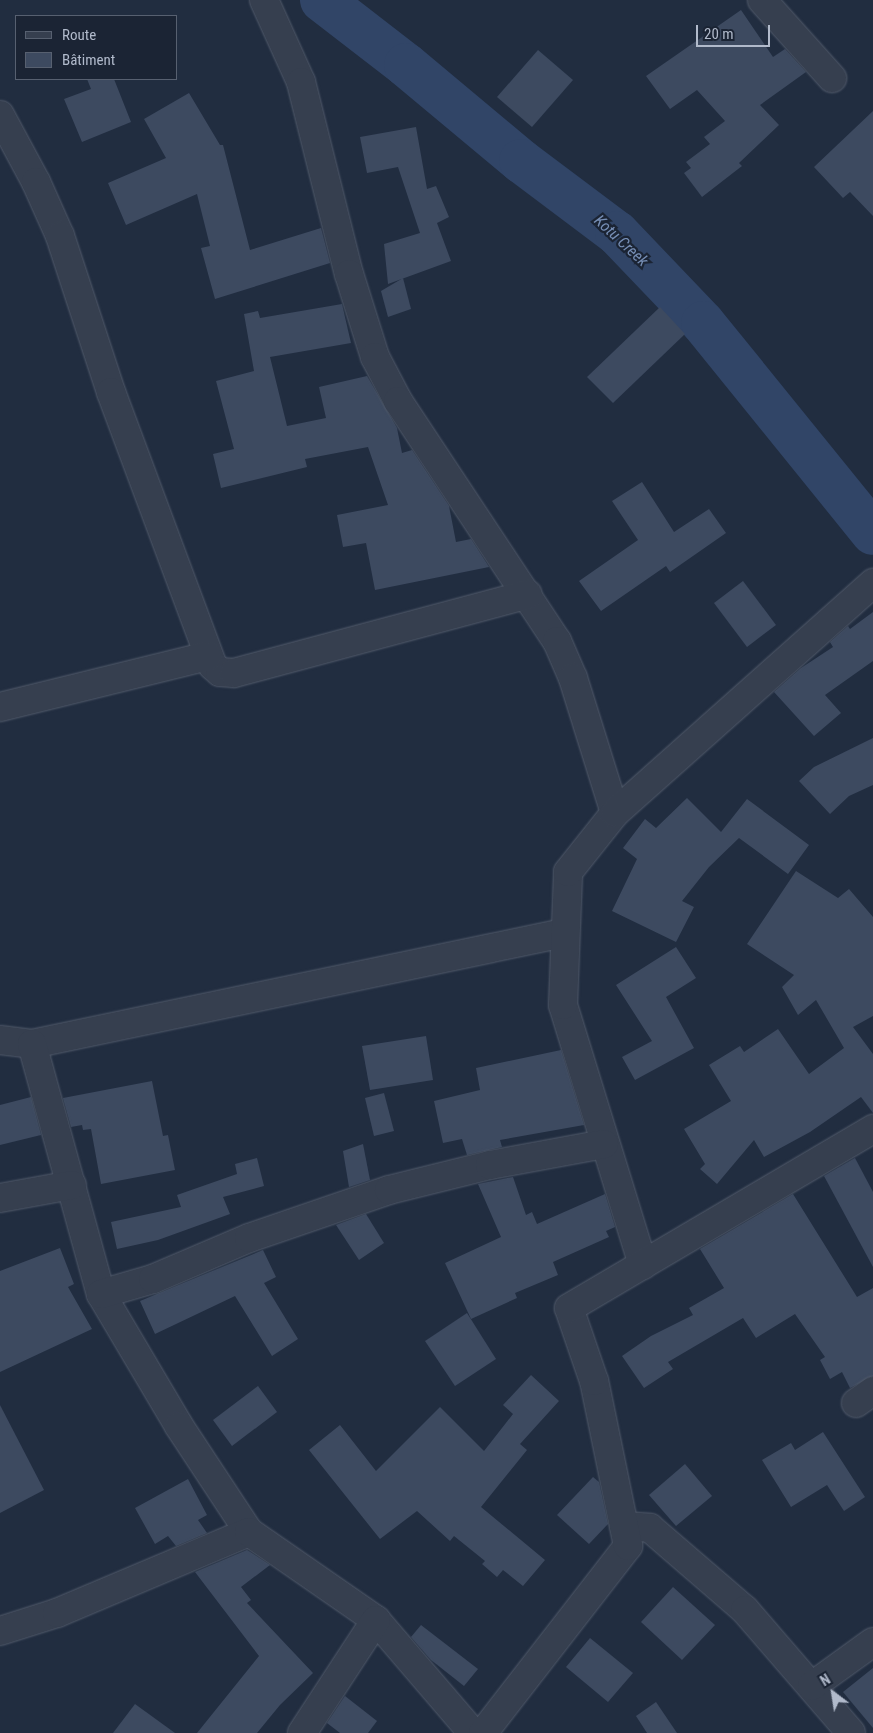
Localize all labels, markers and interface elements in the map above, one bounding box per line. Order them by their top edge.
legend [15,15,178,80]
scale bar [698,15,772,47]
text: 20 m [704,25,734,43]
text: Route [62,26,96,44]
text: Bâtiment [62,51,115,69]
water label: Kotu Creek [590,211,652,271]
north arrow [808,1668,858,1718]
text: N [817,1671,833,1689]

